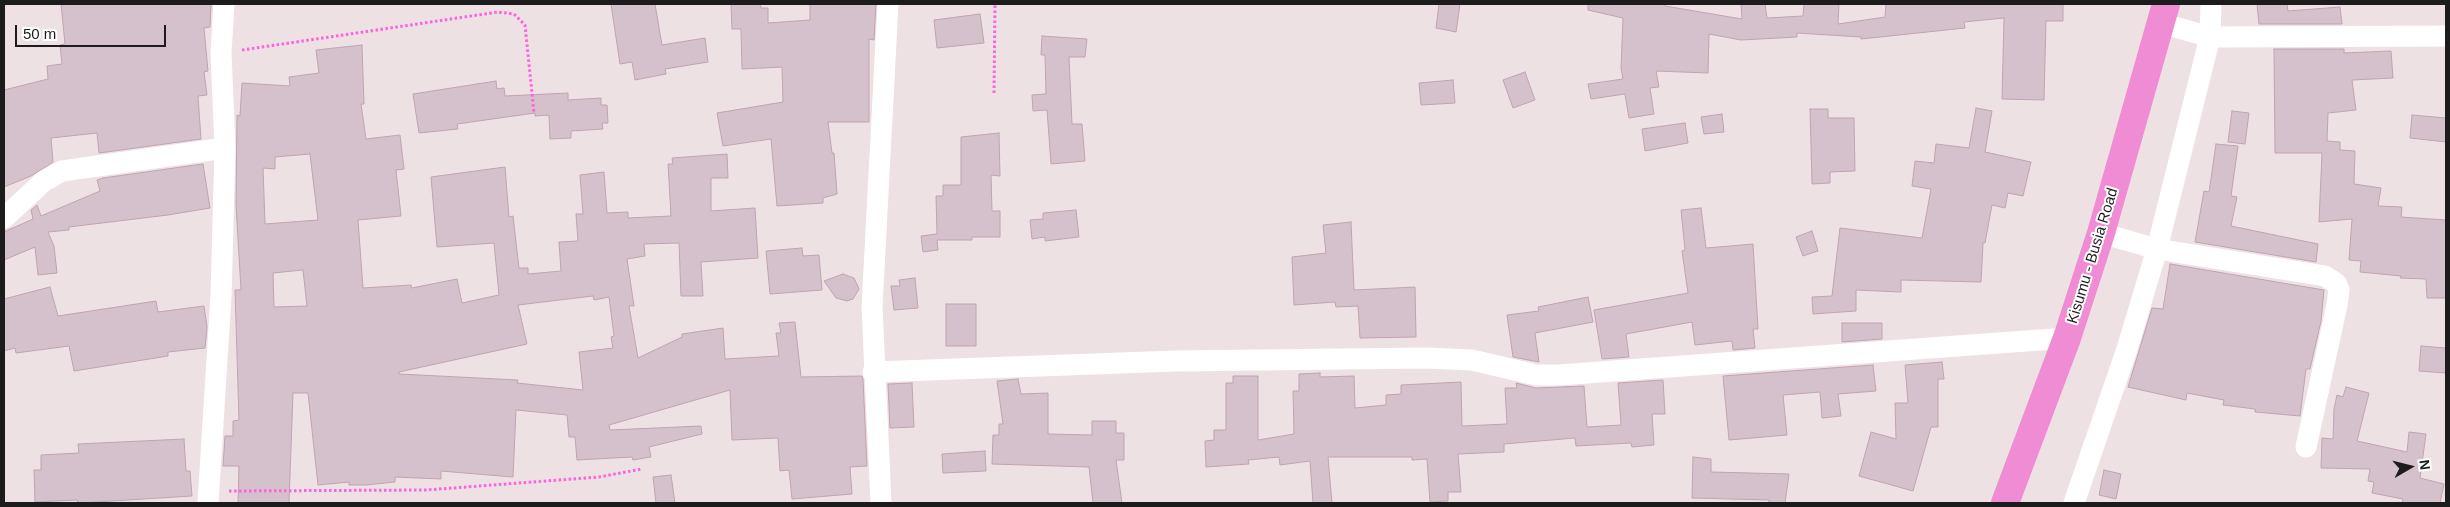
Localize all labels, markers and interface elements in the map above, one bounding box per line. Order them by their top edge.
scale bar [18,15,169,47]
text: 50 m [23,25,56,42]
street label: Kisumu - Busia Road [2064,186,2122,326]
north arrow [2385,442,2435,492]
text: N [2416,459,2433,471]

